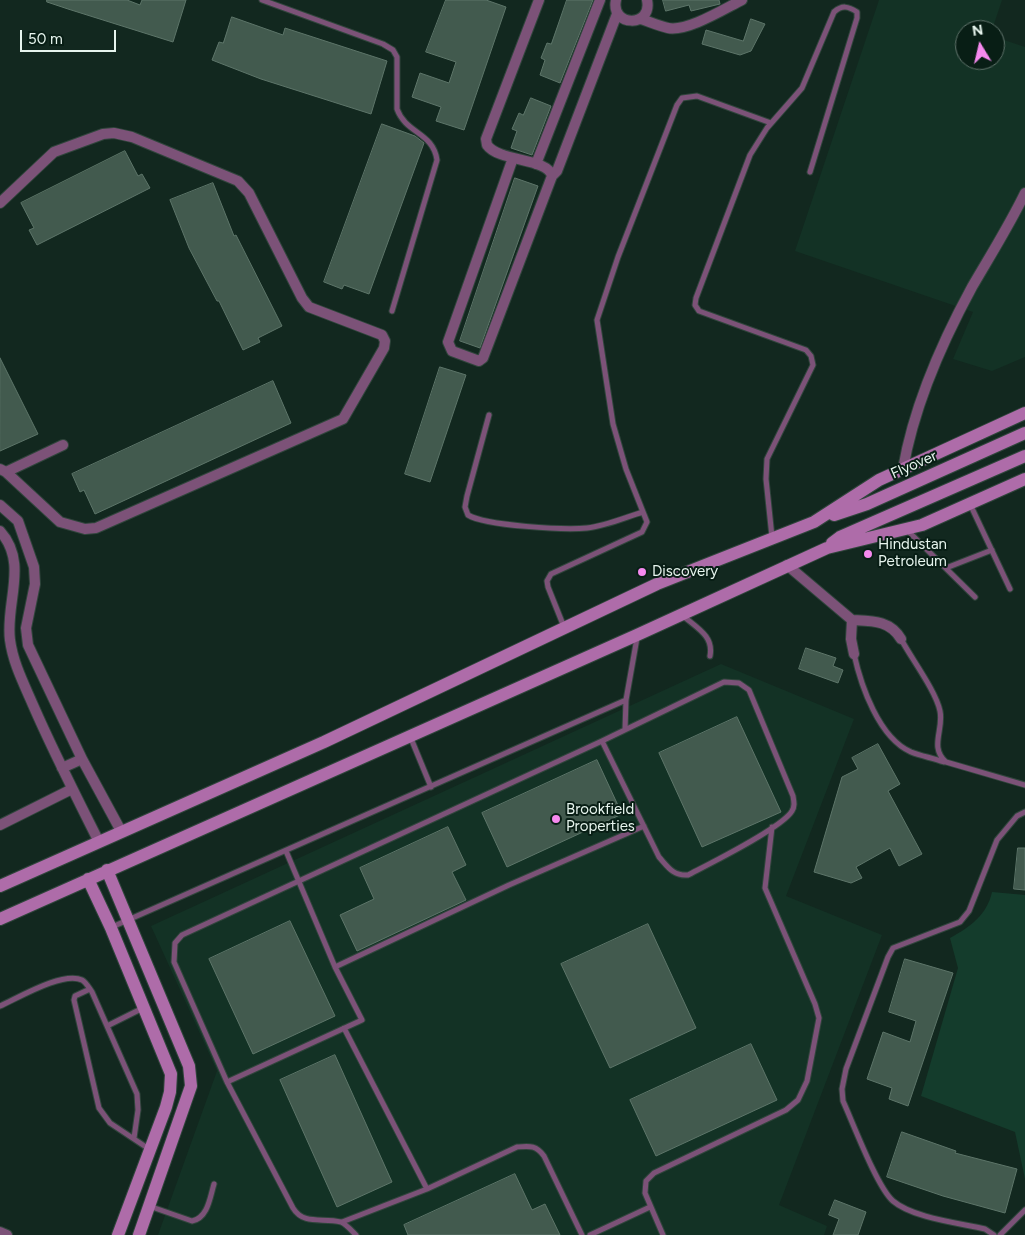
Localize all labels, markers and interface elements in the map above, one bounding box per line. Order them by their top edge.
scale bar [22,20,119,52]
north arrow [955,20,1005,70]
text: N [971,21,984,40]
text: 50 m [28,30,63,48]
street label: Flyover [888,447,940,483]
place label: Hindustan Petroleum [878,536,947,571]
marker: Hindustan Petroleum [862,548,874,560]
place label: Discovery [652,563,718,581]
marker: Discovery [636,566,648,578]
place label: Brookfield Properties [566,801,635,836]
marker: Brookfield Properties [550,813,562,825]

